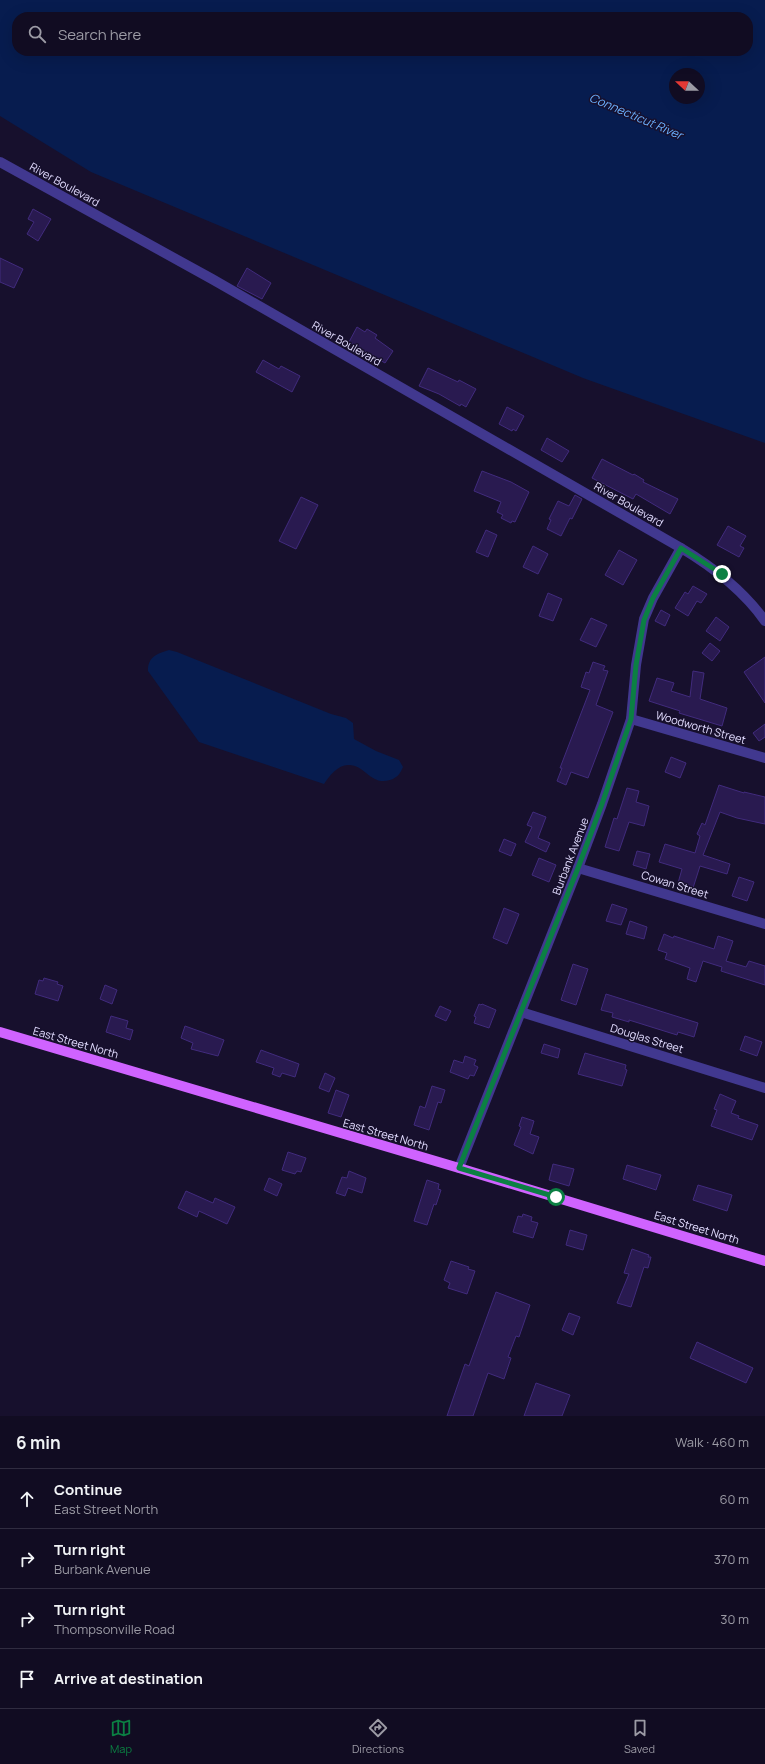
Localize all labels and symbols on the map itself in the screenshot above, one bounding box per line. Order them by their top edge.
north arrow [669,68,705,104]
water label: Connecticut River [587,89,687,144]
street label: River Boulevard [27,159,103,209]
street label: River Boulevard [310,317,384,369]
street label: River Boulevard [592,478,666,530]
route end [713,565,731,583]
street label: Woodworth Street [654,707,748,747]
street label: Burbank Avenue [548,815,592,897]
street label: Cowan Street [640,867,710,901]
street label: Douglas Street [609,1020,685,1056]
street label: East Street North [32,1023,120,1061]
street label: East Street North [342,1115,430,1153]
route start [547,1188,565,1206]
street label: East Street North [653,1207,741,1247]

